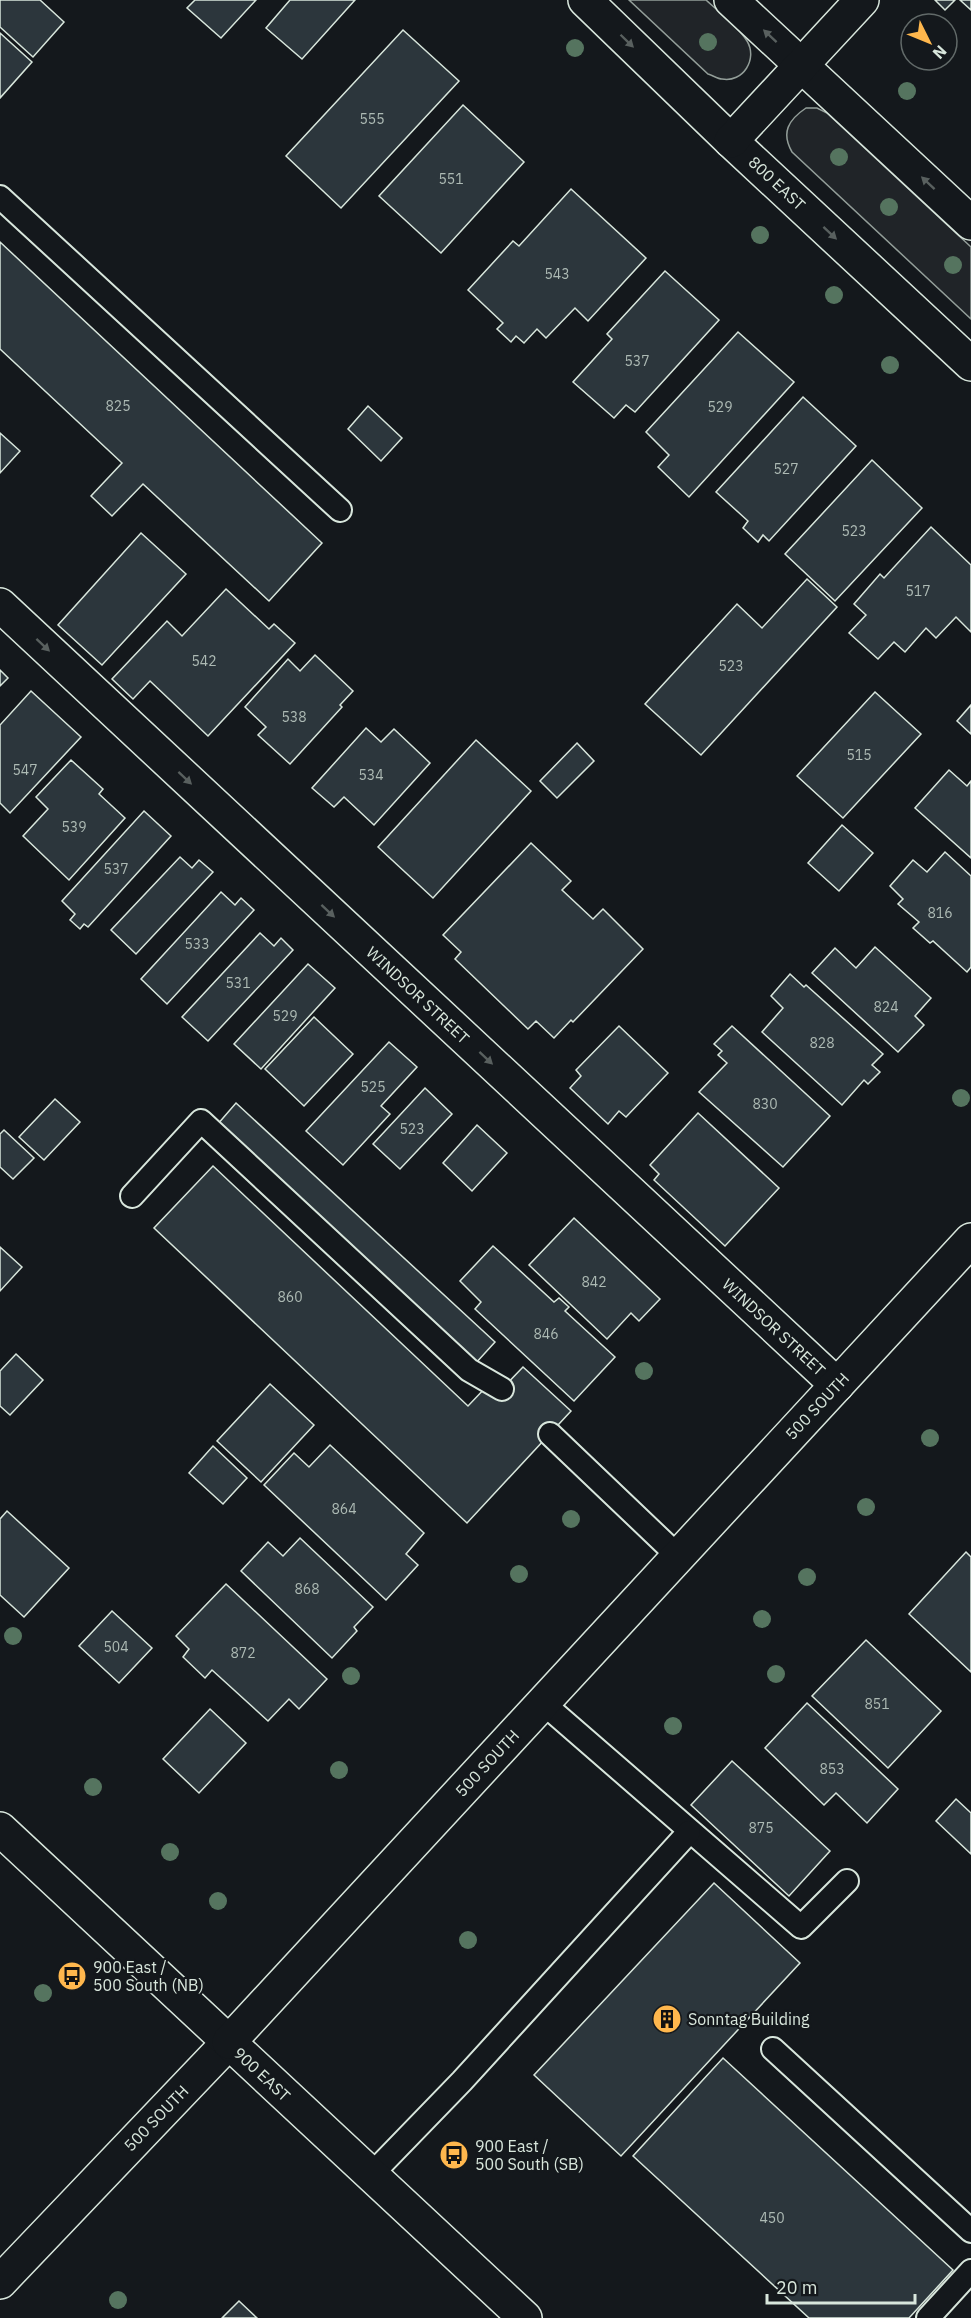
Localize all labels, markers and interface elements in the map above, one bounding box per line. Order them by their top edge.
north arrow [899,12,959,72]
one-way arrow [763,30,778,43]
one-way arrow [620,33,634,47]
text: N [929,41,951,63]
house number: 555 [359,110,385,128]
street label: 800 EAST [744,152,810,214]
house number: 551 [438,170,464,188]
one-way arrow [921,177,936,190]
one-way arrow [822,225,836,239]
house number: 543 [544,265,570,283]
house number: 537 [624,352,650,370]
house number: 825 [105,397,131,415]
house number: 529 [707,398,733,416]
house number: 527 [773,460,799,478]
house number: 523 [841,522,867,540]
house number: 517 [905,582,931,600]
one-way arrow [35,638,50,652]
house number: 542 [191,652,217,670]
house number: 523 [718,657,744,675]
house number: 538 [281,708,307,726]
house number: 515 [846,746,872,764]
house number: 547 [12,761,38,779]
house number: 534 [358,766,384,784]
one-way arrow [178,771,193,785]
house number: 539 [61,818,87,836]
house number: 537 [103,860,129,878]
one-way arrow [320,904,335,918]
house number: 816 [927,904,953,922]
house number: 533 [184,935,210,953]
street label: WINDSOR STREET [362,942,474,1048]
house number: 531 [225,974,251,992]
house number: 824 [873,998,899,1016]
house number: 529 [272,1007,298,1025]
house number: 828 [809,1034,835,1052]
one-way arrow [478,1051,492,1065]
house number: 525 [360,1078,386,1096]
house number: 830 [752,1095,778,1113]
house number: 523 [399,1120,425,1138]
house number: 842 [581,1273,607,1291]
street label: WINDSOR STREET [718,1274,830,1380]
house number: 860 [277,1288,303,1306]
house number: 846 [533,1325,559,1343]
street label: 500 SOUTH [781,1368,853,1444]
house number: 864 [331,1500,357,1518]
house number: 868 [294,1580,320,1598]
house number: 504 [103,1638,129,1656]
house number: 872 [230,1644,256,1662]
house number: 851 [864,1695,890,1713]
street label: 500 SOUTH [451,1725,523,1801]
house number: 853 [819,1760,845,1778]
house number: 875 [748,1819,774,1837]
place label: 900 East / 500 South (NB) [93,1957,204,1995]
bus stop icon: 900 East / 500 South (NB) [56,1960,88,1992]
building icon: Sonntag Building [651,2003,683,2035]
place label: Sonntag Building [688,2009,810,2029]
street label: 900 EAST [229,2043,295,2105]
street label: 500 SOUTH [119,2081,193,2155]
place label: 900 East / 500 South (SB) [475,2136,584,2174]
bus stop icon: 900 East / 500 South (SB) [438,2139,470,2171]
house number: 450 [759,2209,785,2227]
scale bar [767,2267,916,2305]
text: 20 m [776,2276,818,2299]

